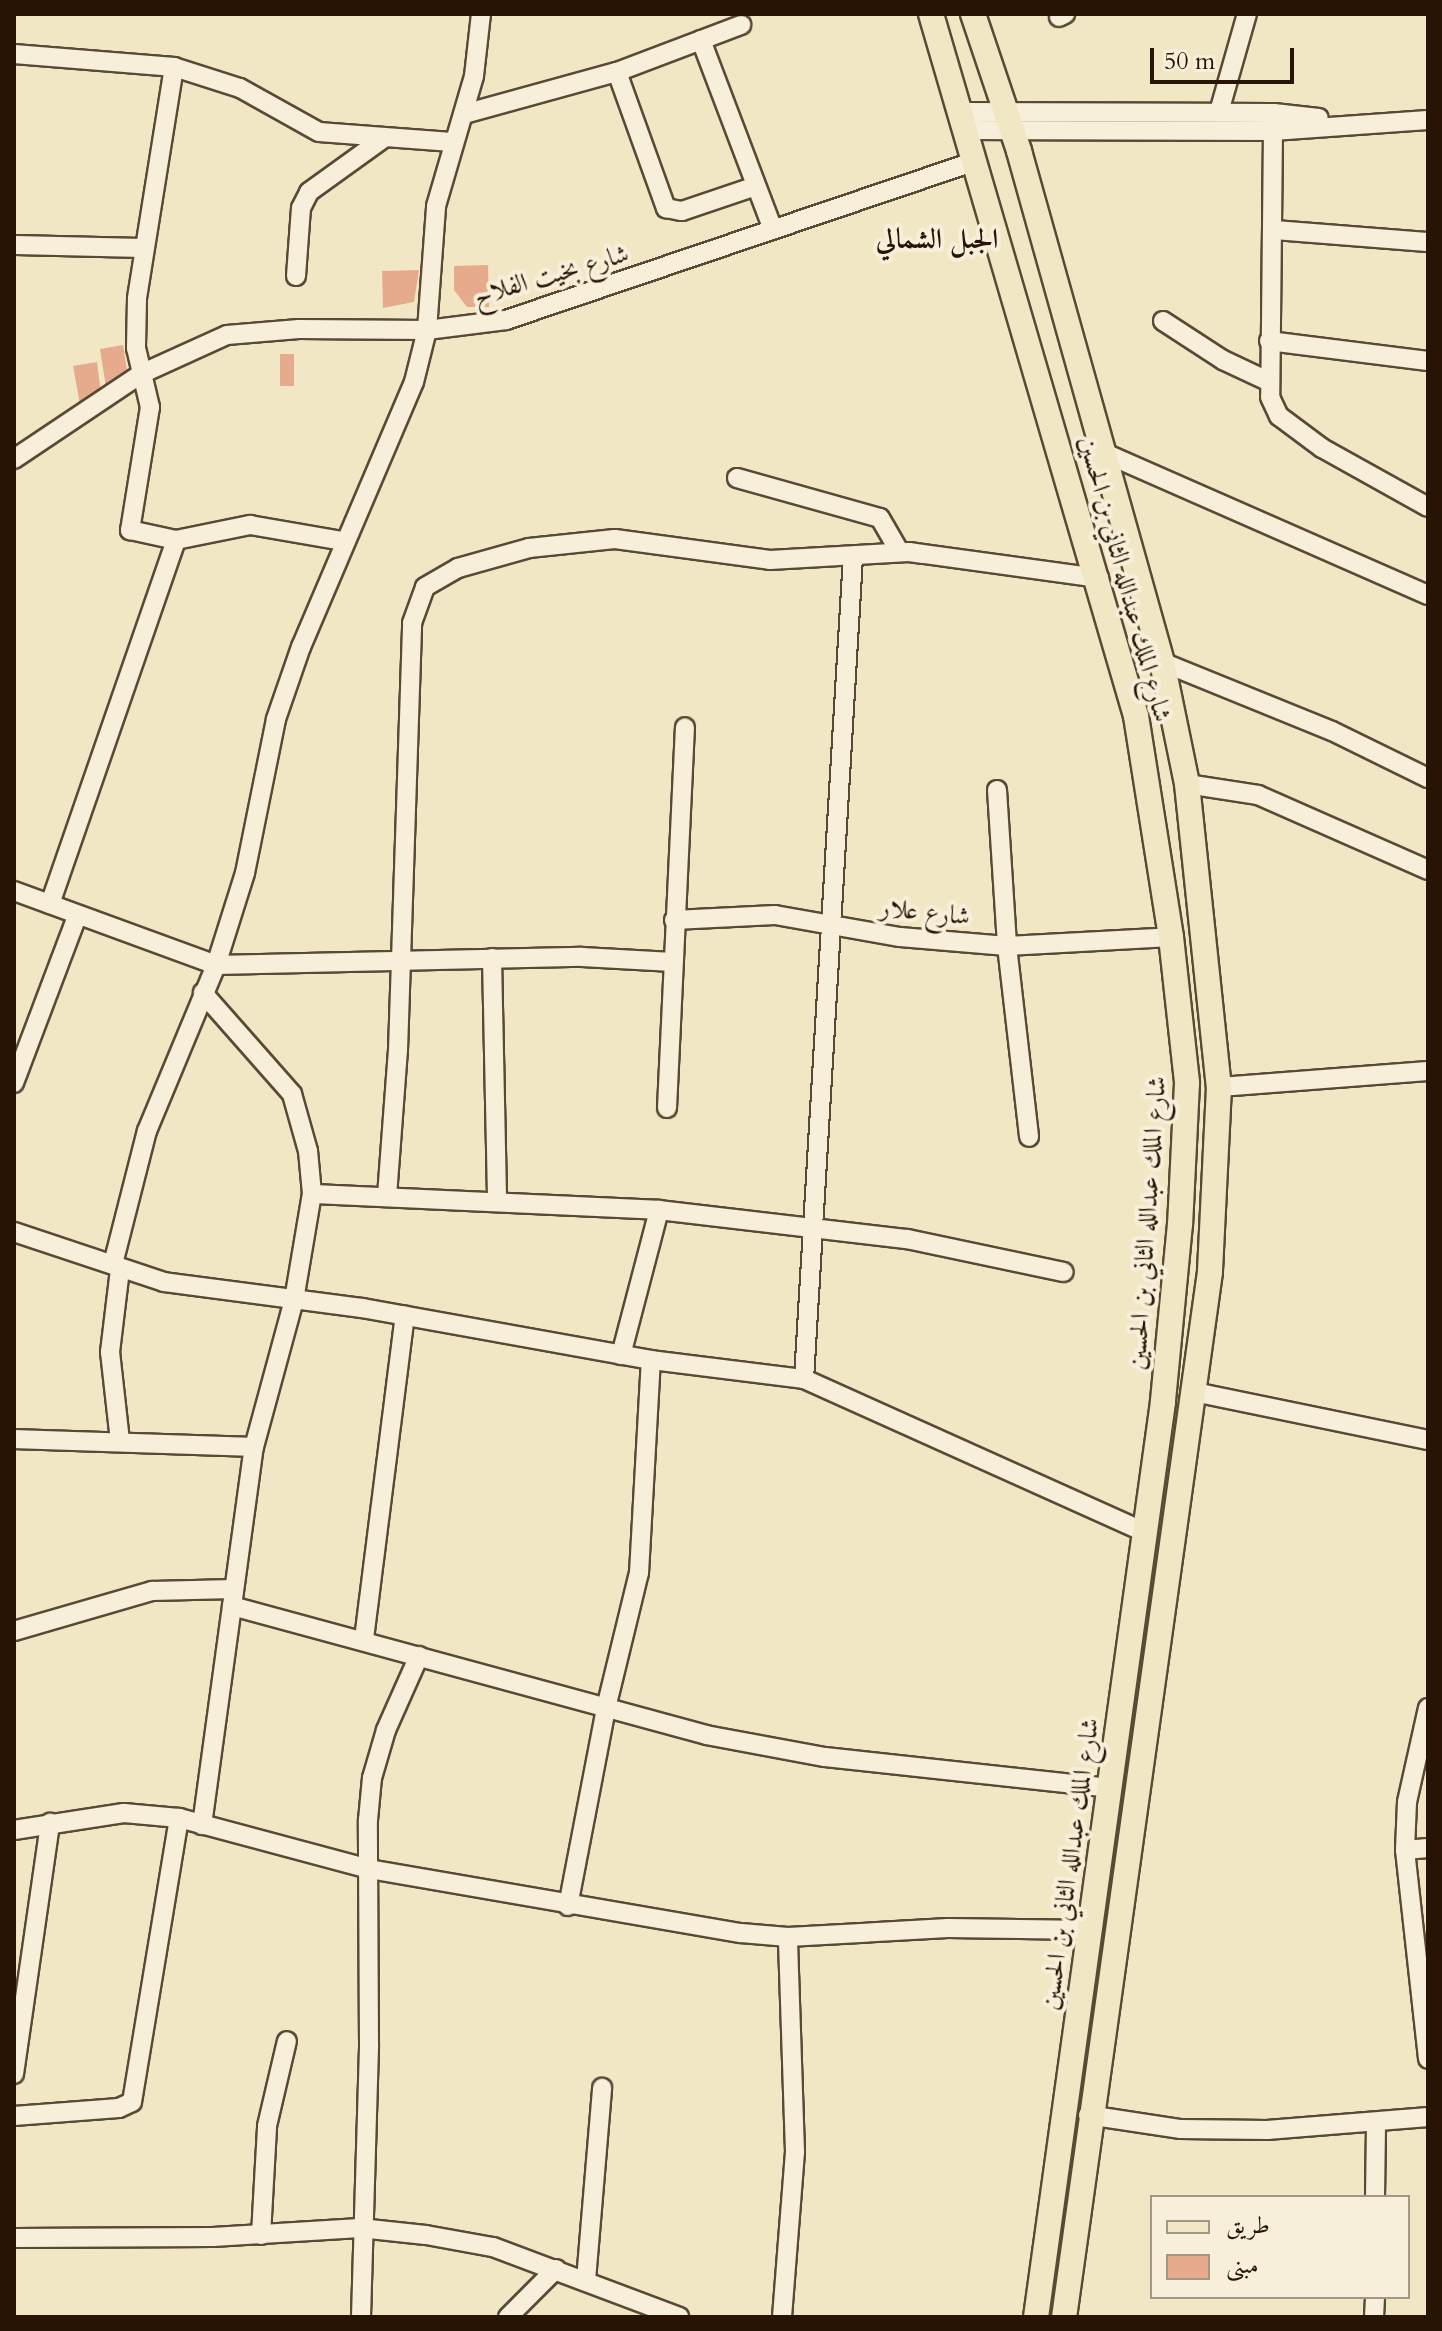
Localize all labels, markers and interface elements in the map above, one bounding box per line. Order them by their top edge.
scale bar [1154,32,1298,82]
text: 50 m [1164,45,1215,78]
district label: الجبل الشمالي [876,222,998,256]
street label: شارع بخيت الفلاح [470,238,632,312]
street label: شارع الملك عبدالله الثاني بن الحسين [1072,433,1178,725]
street label: شارع علار [878,892,972,932]
street label: شارع الملك عبدالله الثاني بن الحسين [1121,1075,1173,1371]
street label: شارع الملك عبدالله الثاني بن الحسين [1034,1716,1106,2012]
legend [1150,2195,1410,2299]
text: طريق [1226,2209,1270,2242]
text: مبنى [1226,2249,1259,2282]

